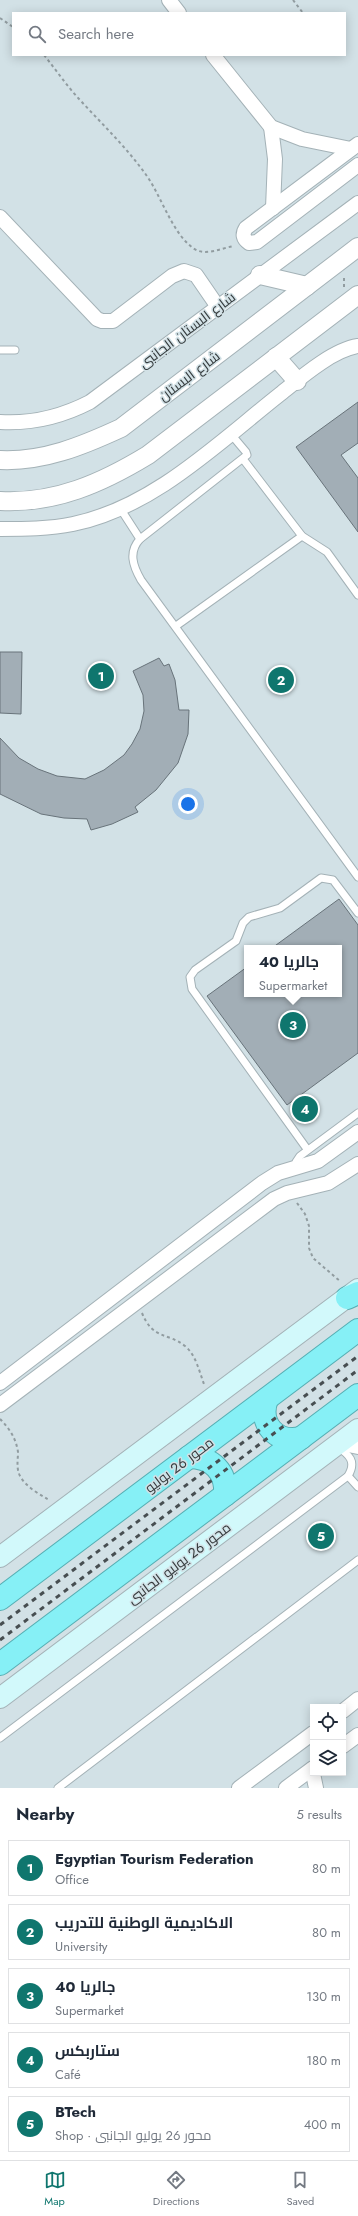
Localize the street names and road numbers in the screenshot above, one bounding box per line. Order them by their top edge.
street label: شارع البستان الجانبى [135,287,239,373]
street label: شارع البستان [154,346,224,406]
street label: محور 26 يوليو [140,1432,218,1498]
street label: محور 26 يوليو الجانبى [123,1517,235,1609]

